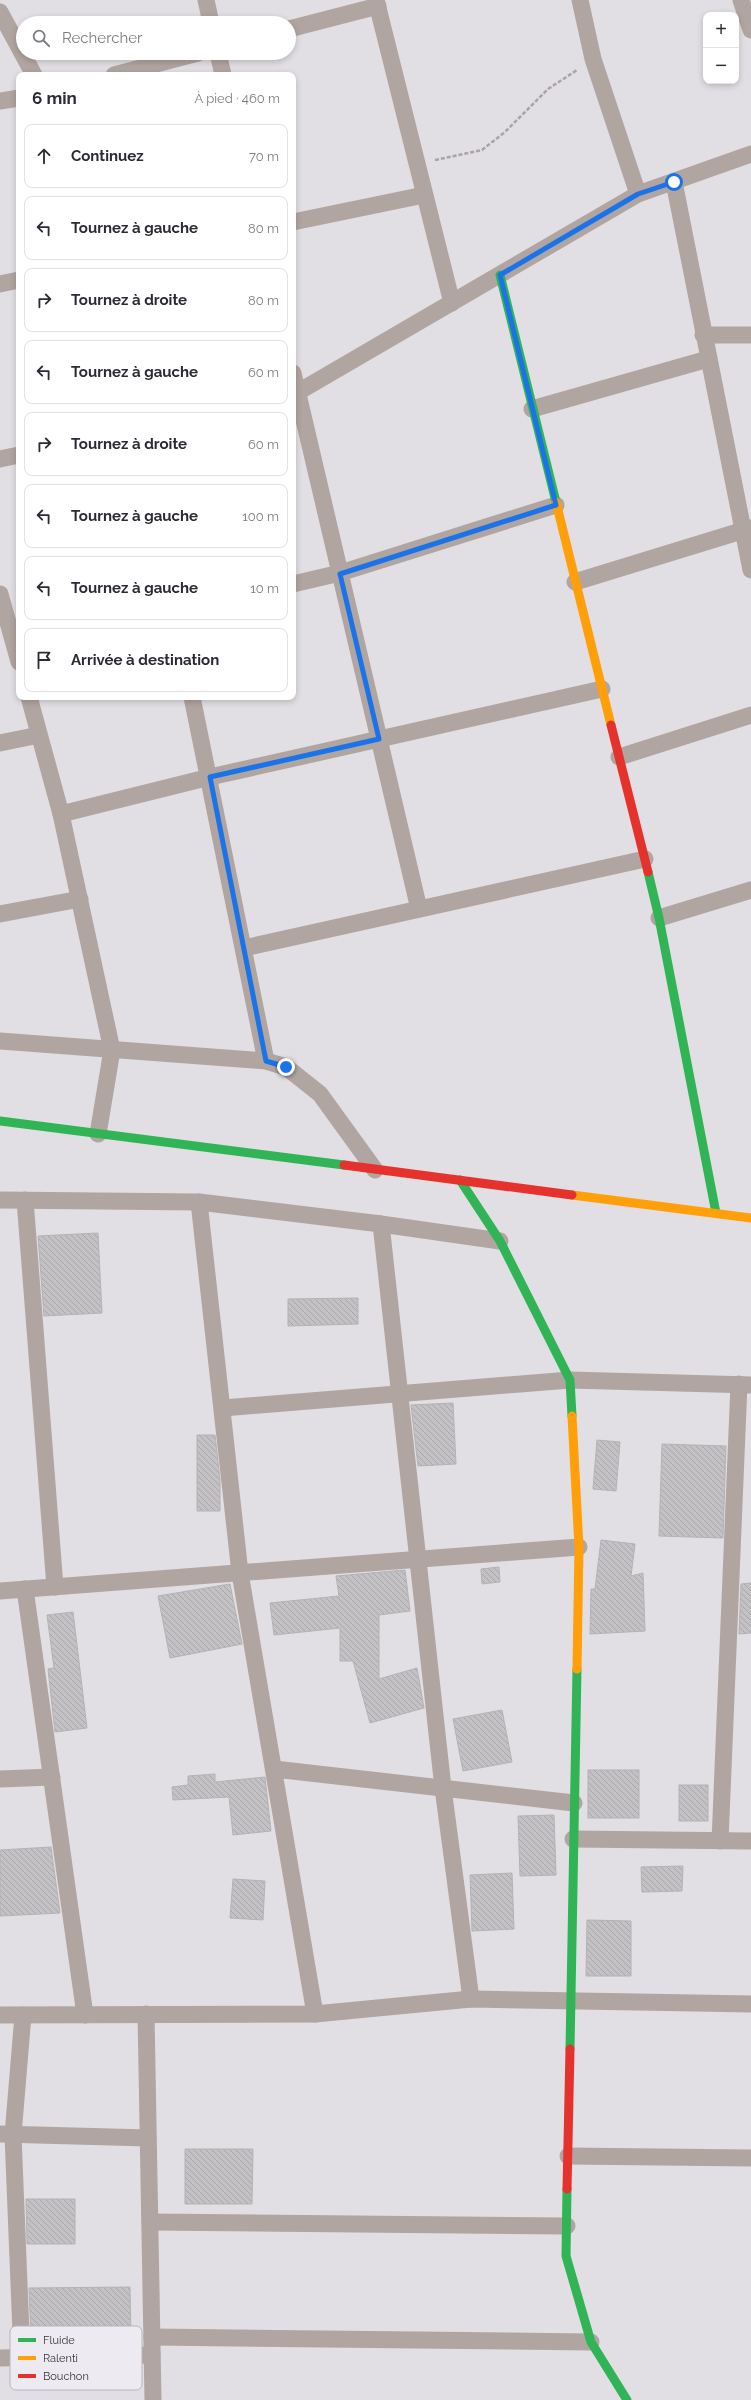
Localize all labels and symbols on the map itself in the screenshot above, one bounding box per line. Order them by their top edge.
route start [665,173,683,191]
route end [277,1058,295,1076]
legend [10,2326,142,2390]
text: Fluide [43,2334,75,2347]
text: Ralenti [43,2352,78,2365]
text: Bouchon [43,2370,89,2383]

